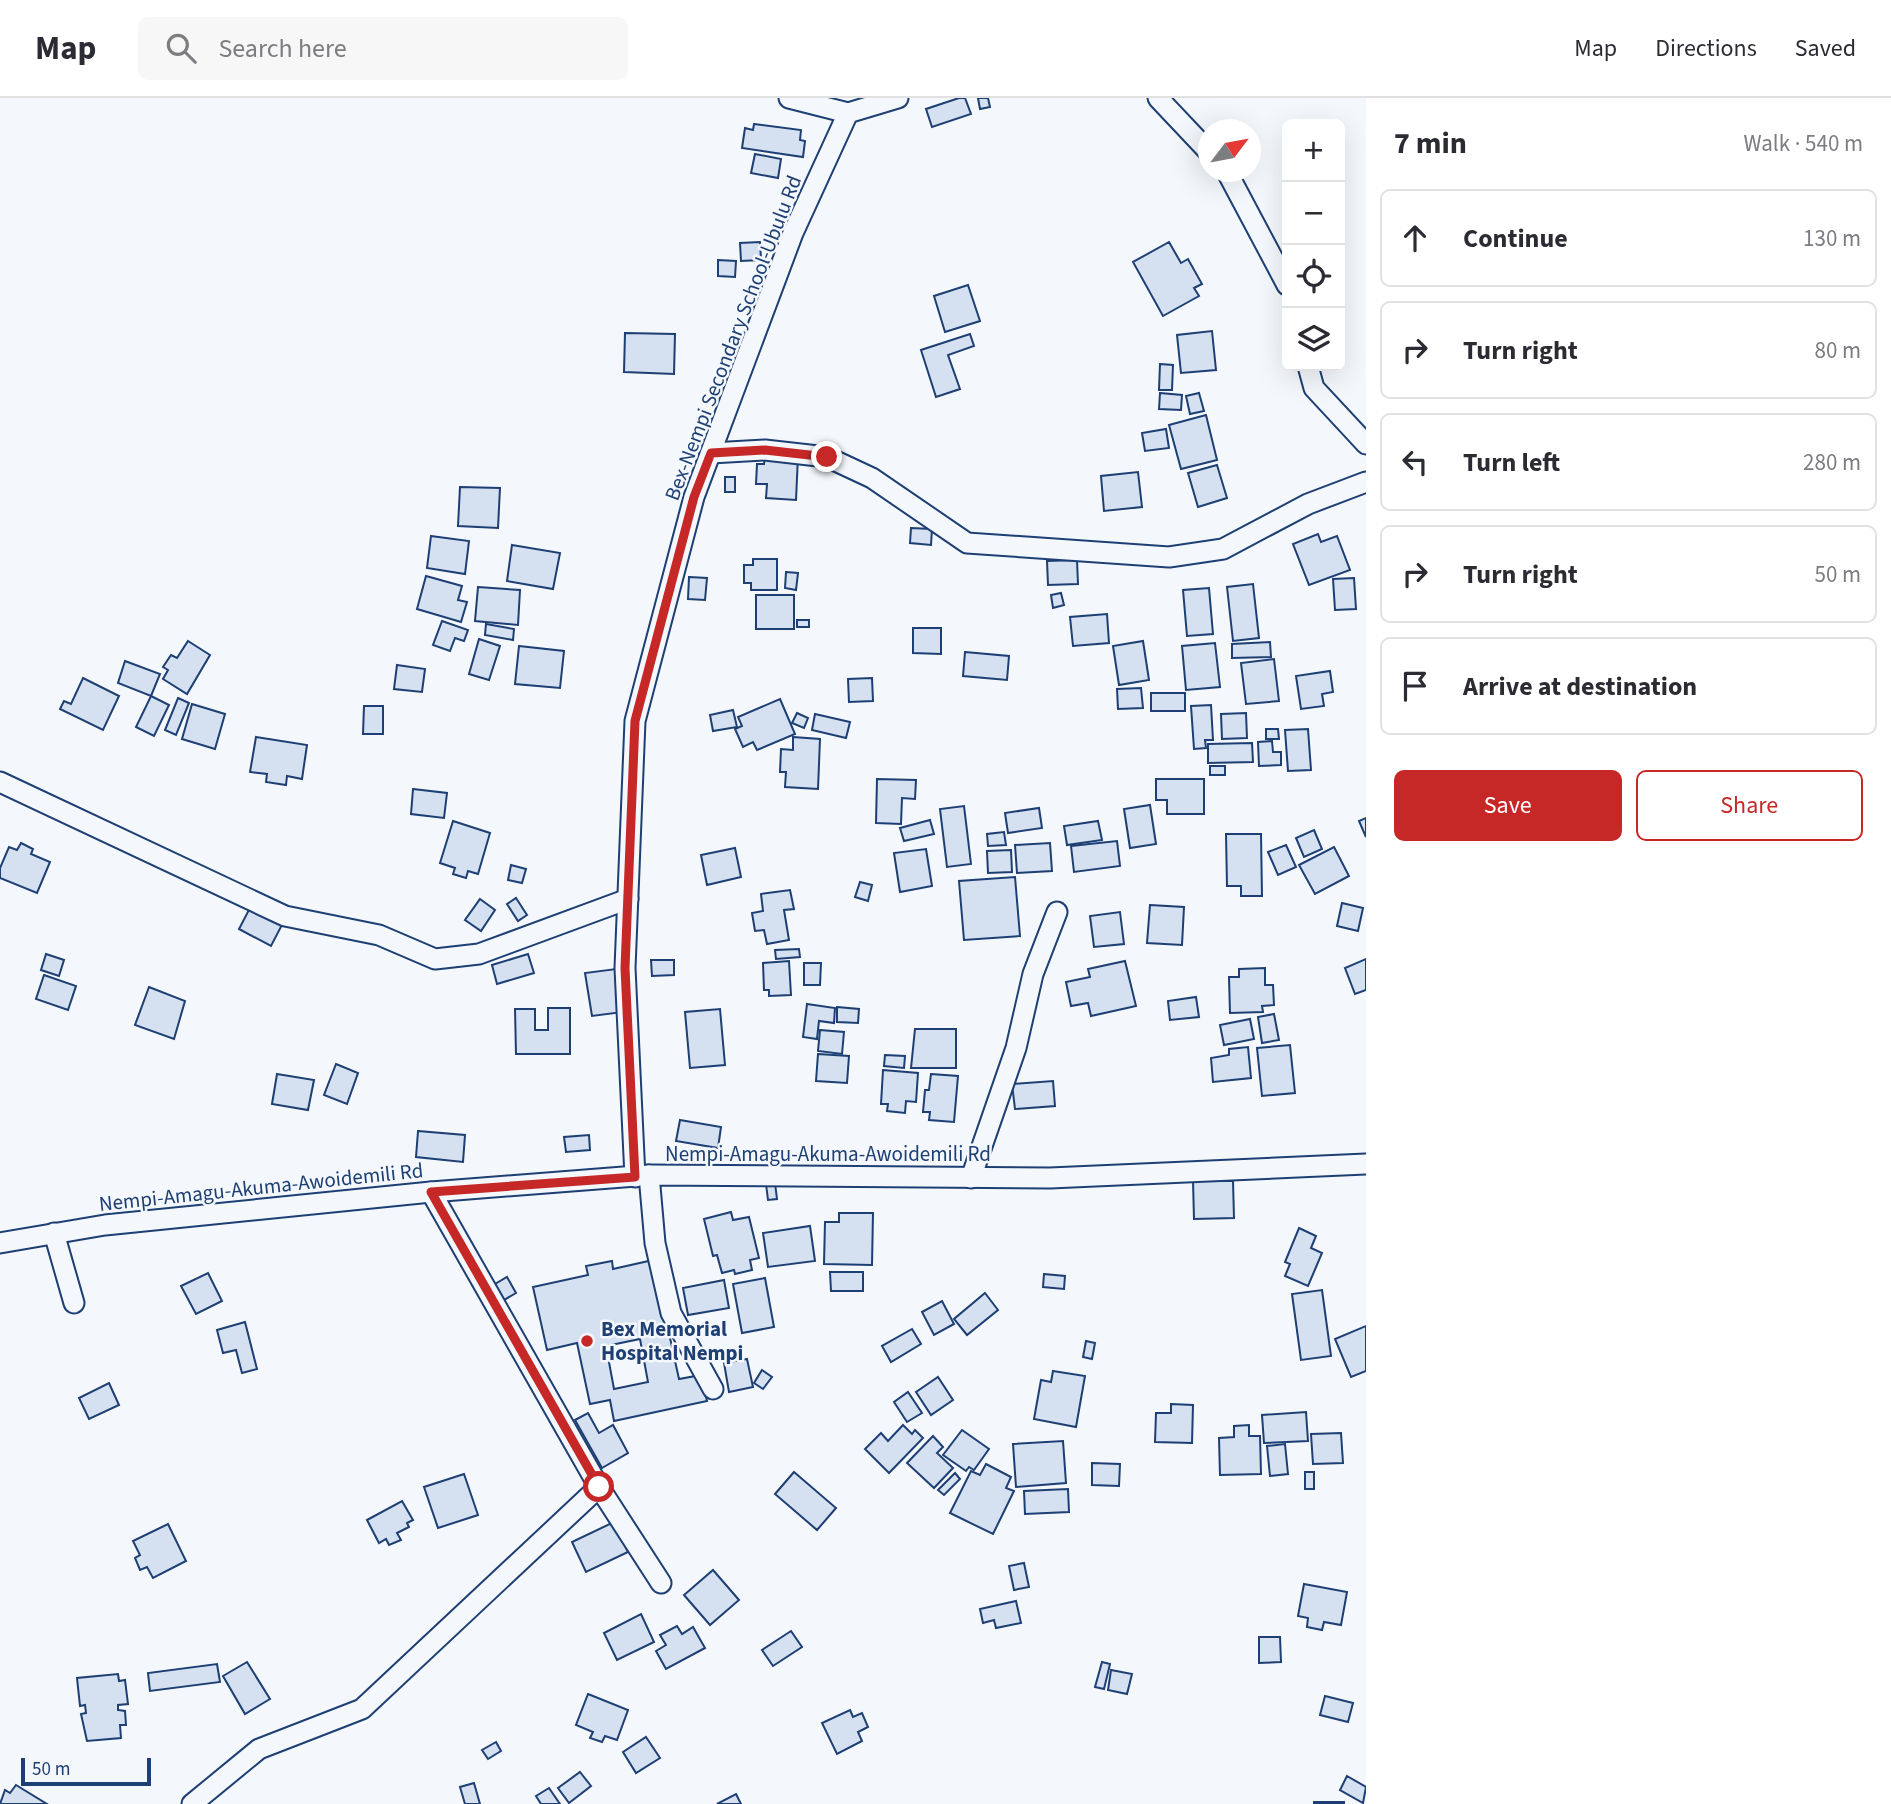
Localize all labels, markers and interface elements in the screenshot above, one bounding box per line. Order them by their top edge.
search box [138,17,628,80]
text: Map [35,25,96,72]
icon: search [162,29,200,67]
text: Search here [218,30,347,67]
text: Map [1574,31,1617,66]
text: Directions [1655,31,1757,66]
text: Saved [1795,31,1856,66]
north arrow [1198,119,1261,182]
map controls [1282,119,1345,371]
button: + [1282,119,1345,182]
text: 7 min [1394,122,1467,165]
text: Walk · 540 m [1744,127,1863,160]
street label: Bex-Nempi Secondary School-Ubulu Rd [657,171,809,505]
button: − [1282,182,1345,245]
icon: ahead [1396,219,1434,257]
text: Continue [1463,220,1568,257]
text: 130 m [1803,222,1861,255]
button: locate [1282,245,1345,308]
button: layers [1282,308,1345,371]
icon: right [1396,331,1434,369]
text: Turn right [1463,332,1578,369]
text: 80 m [1814,334,1861,367]
route end [811,441,842,472]
icon: left [1396,443,1434,481]
text: Turn left [1463,444,1560,481]
text: 280 m [1803,446,1861,479]
icon: right [1396,555,1434,593]
text: Turn right [1463,556,1578,593]
text: 50 m [1814,558,1861,591]
icon: arrive [1396,667,1434,705]
text: Arrive at destination [1463,668,1697,705]
button: Save [1394,770,1622,841]
button: Share [1636,770,1863,841]
street label: Nempi-Amagu-Akuma-Awoidemili Rd [665,1139,991,1169]
street label: Nempi-Amagu-Akuma-Awoidemili Rd [97,1155,425,1219]
place label: Bex Memorial Hospital Nempi [601,1314,743,1368]
marker: Bex Memorial Hospital Nempi [579,1333,595,1349]
route start [583,1471,614,1502]
scale bar [21,1755,150,1787]
text: 50 m [32,1756,70,1783]

